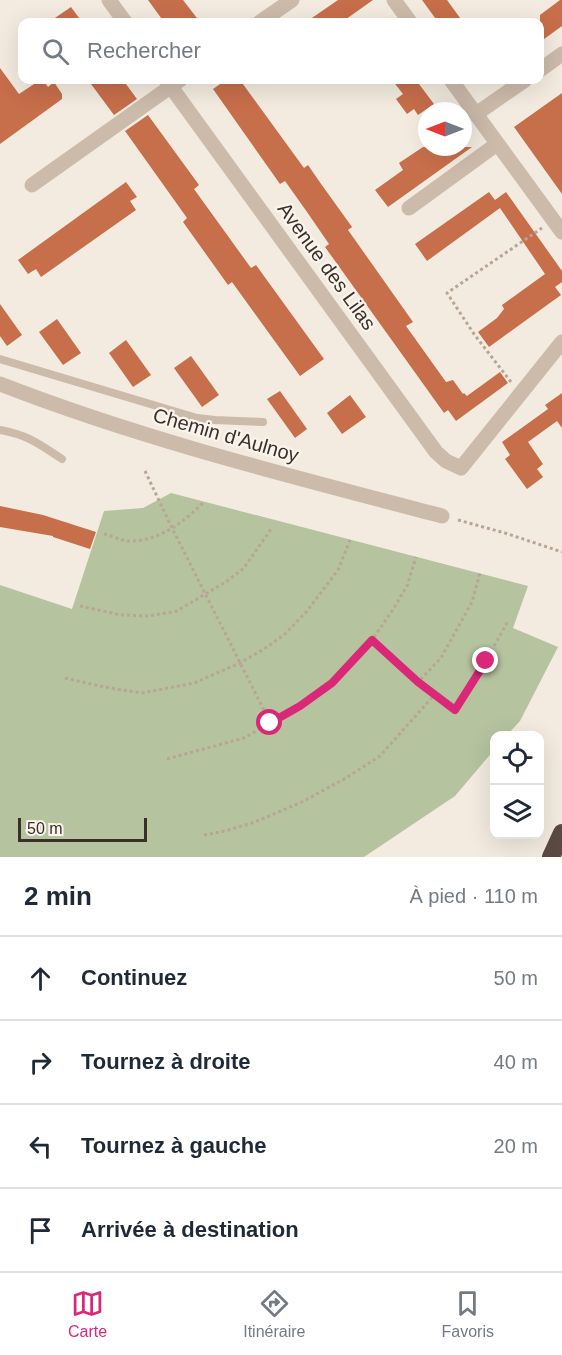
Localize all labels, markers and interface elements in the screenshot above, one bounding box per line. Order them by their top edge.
search box [18,18,544,84]
icon: search [39,35,72,68]
text: Rechercher [87,38,201,63]
north arrow [418,102,472,156]
street label: Avenue des Lilas [273,198,381,334]
street label: Chemin d'Aulnoy [151,404,301,466]
route end [472,647,498,673]
route start [256,709,282,735]
map controls [490,731,544,839]
button: locate [490,731,544,785]
button: layers [490,785,544,839]
scale bar [18,815,147,842]
text: 50 m [27,820,63,837]
text: 2 min [24,881,92,911]
text: À pied · 110 m [409,885,538,907]
icon: ahead [24,962,57,995]
text: Continuez [81,965,187,990]
text: 50 m [494,967,538,989]
icon: right [24,1046,57,1079]
text: Tournez à droite [81,1049,251,1074]
text: 40 m [494,1051,538,1073]
icon: left [24,1130,57,1163]
text: Tournez à gauche [81,1133,266,1158]
text: 20 m [494,1135,538,1157]
icon: arrive [24,1214,57,1247]
text: Arrivée à destination [81,1217,299,1242]
tab: Carte [68,1287,107,1341]
tab: Itinéraire [243,1287,305,1341]
tab: Favoris [441,1287,494,1341]

